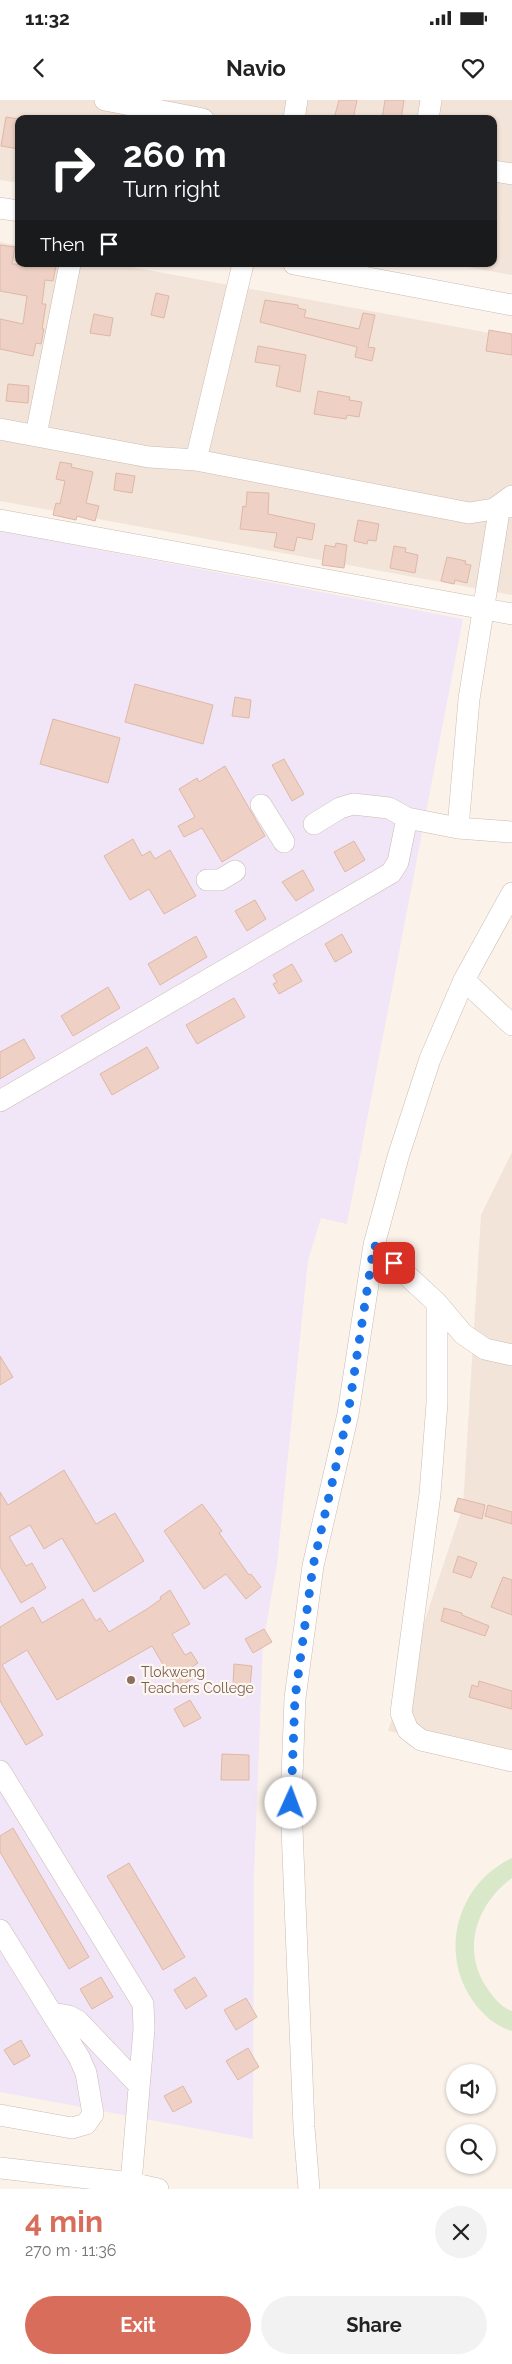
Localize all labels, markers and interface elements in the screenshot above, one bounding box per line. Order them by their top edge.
text: 11:32 [25,7,70,29]
icon: back [25,54,53,82]
icon: heart [459,54,487,82]
text: Navio [226,55,286,81]
text: 260 m [123,134,226,175]
icon: right [40,135,105,200]
text: Turn right [123,176,220,202]
icon: arrive [95,230,123,258]
text: Then [40,233,85,255]
pin [373,1242,415,1284]
icon: arrive [380,1249,408,1277]
place label: Tlokweng Teachers College [141,1664,254,1696]
marker: Tlokweng Teachers College [125,1674,137,1686]
position arrow [264,1776,316,1828]
map controls [446,2064,496,2174]
button: sound [446,2064,496,2114]
button: search [446,2124,496,2174]
text: 4 min [25,2204,103,2239]
button: close [435,2206,487,2258]
text: 270 m · 11:36 [25,2241,117,2260]
button: Exit [25,2296,251,2354]
button: Share [261,2296,487,2354]

